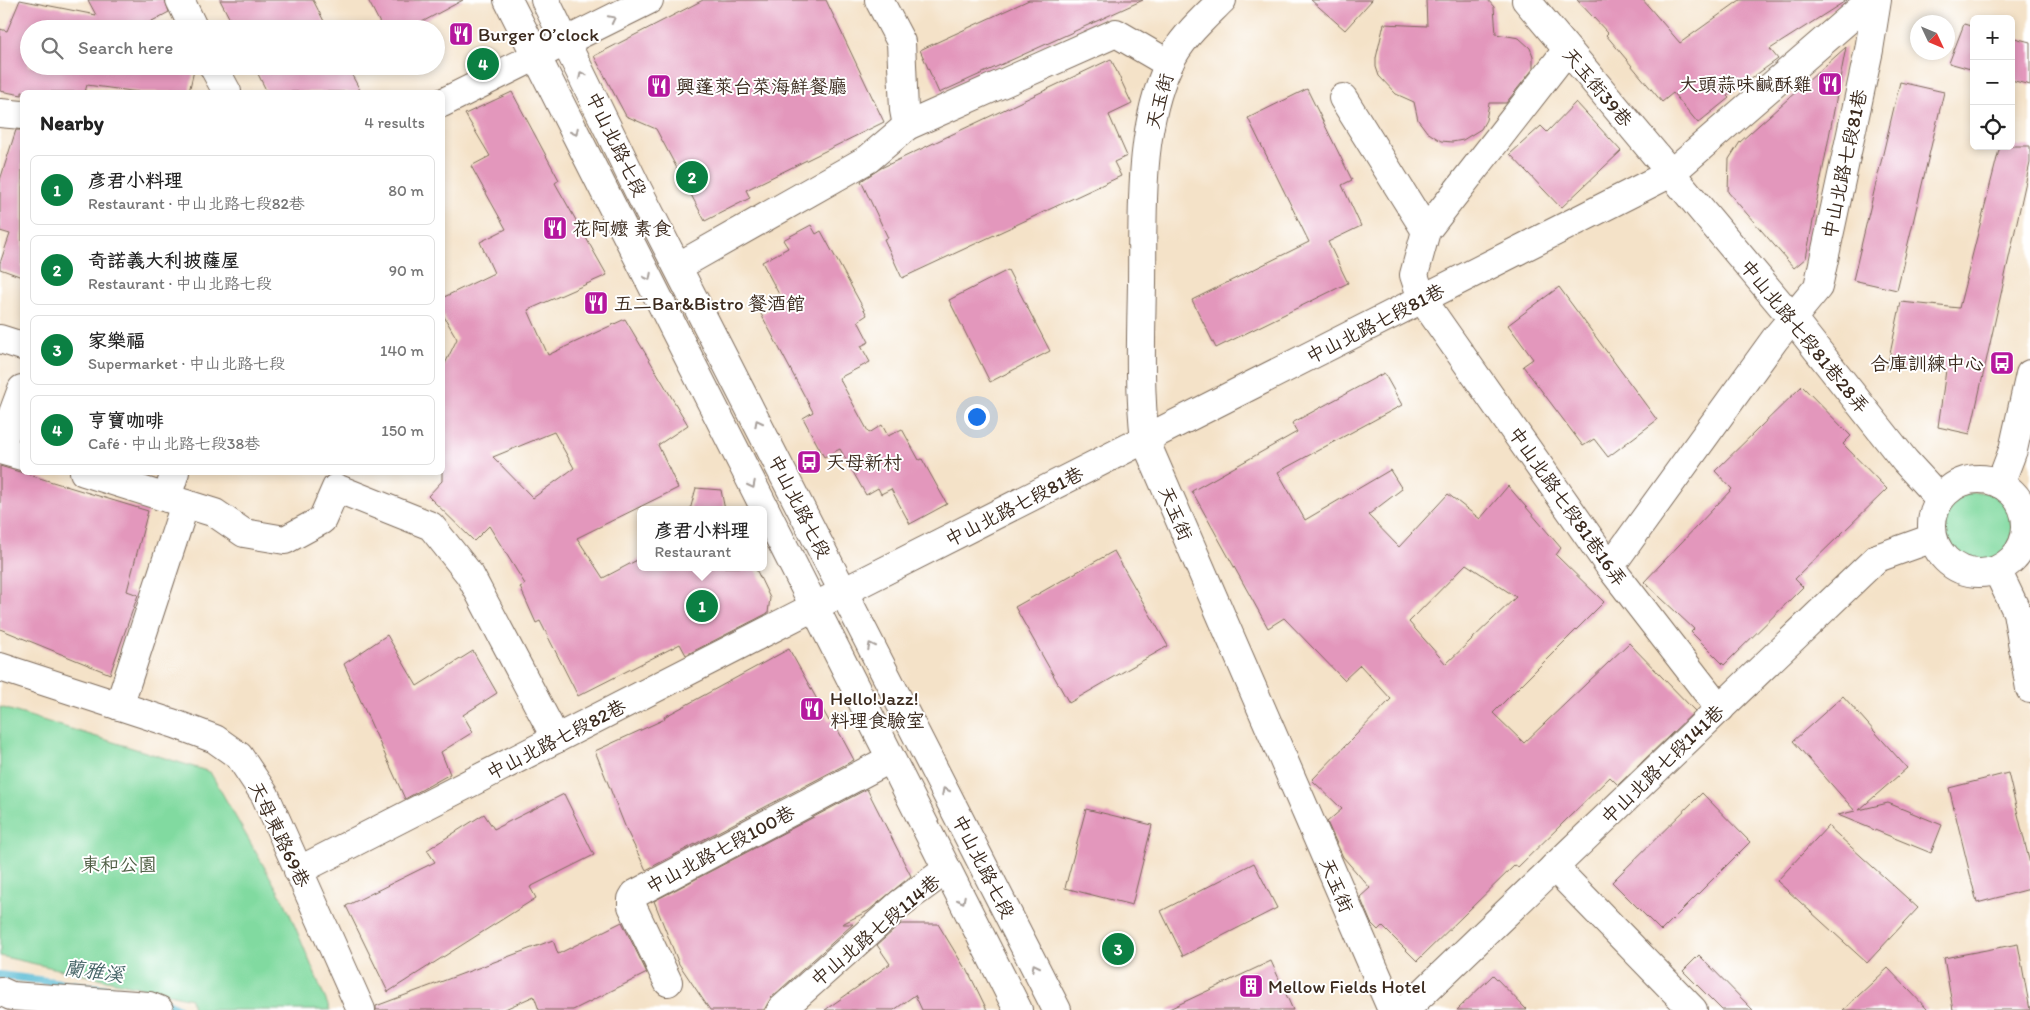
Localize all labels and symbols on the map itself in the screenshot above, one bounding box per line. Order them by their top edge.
one-way arrow [606,15,615,25]
north arrow [1910,15,1955,60]
restaurant icon: Burger O’clock [448,21,474,47]
place label: Burger O’clock [478,23,599,46]
street label: 天玉街39巷 [1558,43,1637,132]
pin: 4 [467,45,499,83]
one-way arrow [578,71,588,80]
street label: 天玉街 [1141,71,1178,132]
restaurant icon: 大頭蒜味鹹酥雞 [1817,71,1843,97]
restaurant icon: 興蓬萊台菜海鮮餐廳 [646,73,672,99]
place label: 大頭蒜味鹹酥雞 [1679,73,1812,96]
place label: 興蓬萊台菜海鮮餐廳 [676,75,847,98]
street label: 中山北路七段81巷 [1817,87,1872,241]
street label: 中山北路七段 [581,88,652,200]
one-way arrow [569,126,579,135]
pin: 2 [676,158,708,196]
restaurant icon: 花阿嬤 素食 [542,215,568,241]
place label: 花阿嬤 素食 [572,217,671,240]
street label: 中山北路七段81巷28弄 [1735,255,1874,418]
one-way arrow [641,272,652,281]
street label: 中山北路七段81巷 [1302,279,1448,368]
restaurant icon: 五二Bar&Bistro 餐酒館 [583,290,609,316]
place label: 五二Bar&Bistro 餐酒館 [614,292,805,315]
bus stop icon: 合庫訓練中心 [1989,350,2015,376]
place label: 合庫訓練中心 [1870,352,1984,375]
your location [964,404,990,430]
one-way arrow [754,419,764,428]
street label: 中山北路七段81巷16弄 [1504,422,1632,591]
bus stop icon: 天母新村 [796,449,822,475]
street label: 中山北路七段 [763,450,836,562]
place label: 天母新村 [826,451,902,474]
street label: 中山北路七段81巷 [941,462,1087,551]
one-way arrow [746,480,756,489]
street label: 天玉街 [1154,482,1197,544]
pin: 1 [686,587,718,625]
one-way arrow [867,642,877,651]
place label: Hello!Jazz! 料理食驗室 [830,687,925,732]
street label: 中山北路七段82巷 [483,694,630,785]
restaurant icon: Hello!Jazz! 料理食驗室 [799,696,825,722]
street label: 中山北路七段141巷 [1596,700,1729,829]
street label: 天母東路69巷 [244,777,315,891]
one-way arrow [941,787,951,796]
street label: 中山北路七段100巷 [642,801,799,898]
street label: 中山北路七段 [947,810,1020,922]
park label: 東和公園 [81,853,157,876]
street label: 天玉街 [1315,854,1358,916]
street label: 中山北路七段114巷 [806,869,945,991]
one-way arrow [956,895,966,904]
pin: 3 [1102,930,1134,968]
water label: 蘭雅溪 [63,955,126,987]
one-way arrow [1031,963,1041,972]
building icon: Mellow Fields Hotel [1238,973,1264,999]
place label: Mellow Fields Hotel [1268,975,1427,998]

